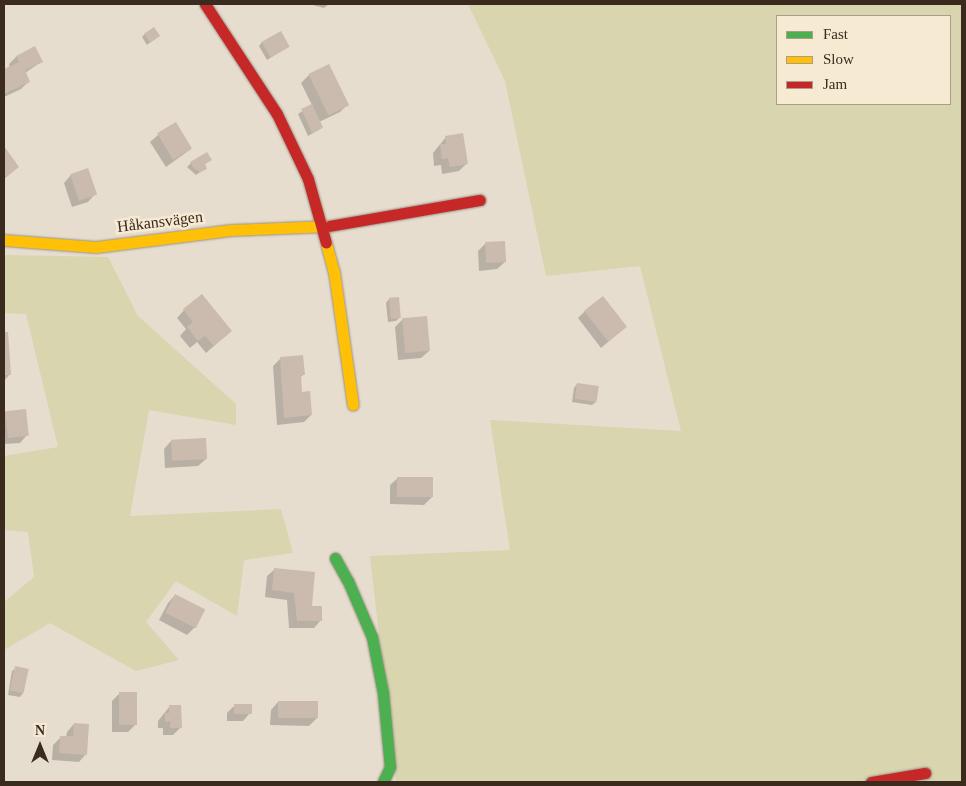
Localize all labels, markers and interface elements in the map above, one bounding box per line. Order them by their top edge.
legend [776,15,951,105]
text: Fast [823,26,848,42]
text: Slow [823,51,854,67]
text: Jam [823,76,847,92]
street label: Håkansvägen [116,207,204,237]
north arrow [15,721,65,771]
text: N [35,723,45,738]

